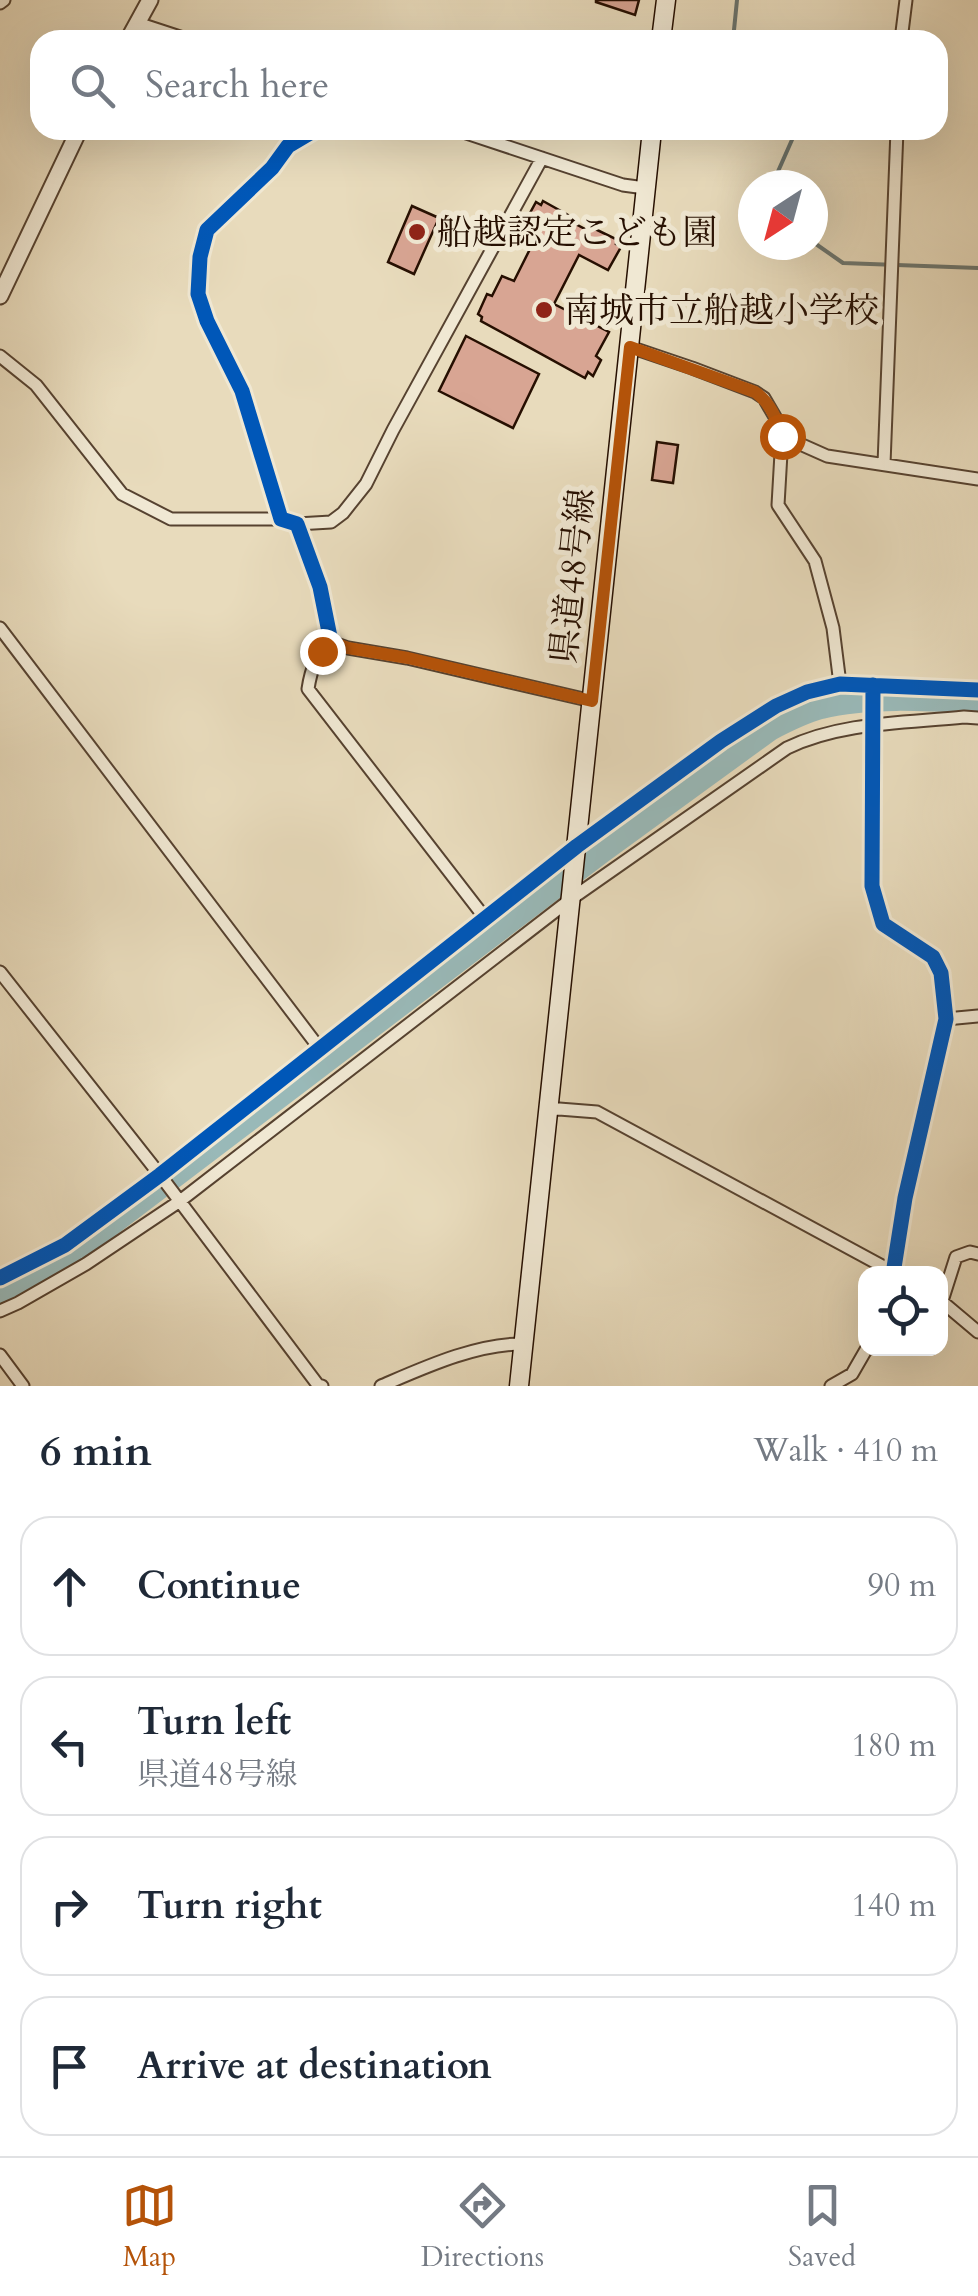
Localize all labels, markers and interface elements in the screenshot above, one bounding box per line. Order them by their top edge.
search box [30,30,948,140]
icon: search [65,58,120,113]
text: Search here [145,59,329,111]
north arrow [738,170,828,260]
place label: 船越認定こども園 [437,209,717,257]
marker: 船越認定こども園 [406,221,428,243]
place label: 南城市立船越小学校 [564,287,879,335]
marker: 南城市立船越小学校 [533,299,555,321]
route start [760,414,806,460]
street label: 県道48号線 [540,486,606,666]
route end [300,629,346,675]
map controls [858,1266,948,1356]
button: locate [858,1266,948,1356]
text: 6 min [40,1423,152,1480]
text: Walk · 410 m [753,1429,938,1473]
icon: ahead [42,1559,97,1614]
text: Continue [137,1560,301,1612]
text: 90 m [868,1564,936,1608]
text: Turn left [137,1696,291,1748]
icon: left [42,1719,97,1774]
text: 180 m [851,1724,936,1768]
text: 県道48号線 [137,1753,298,1797]
icon: right [42,1879,97,1934]
text: Turn right [137,1880,322,1932]
text: 140 m [851,1884,936,1928]
icon: arrive [42,2039,97,2094]
text: Arrive at destination [137,2040,492,2092]
tab: Map [122,2178,177,2276]
tab: Directions [421,2178,544,2276]
tab: Saved [788,2178,856,2276]

